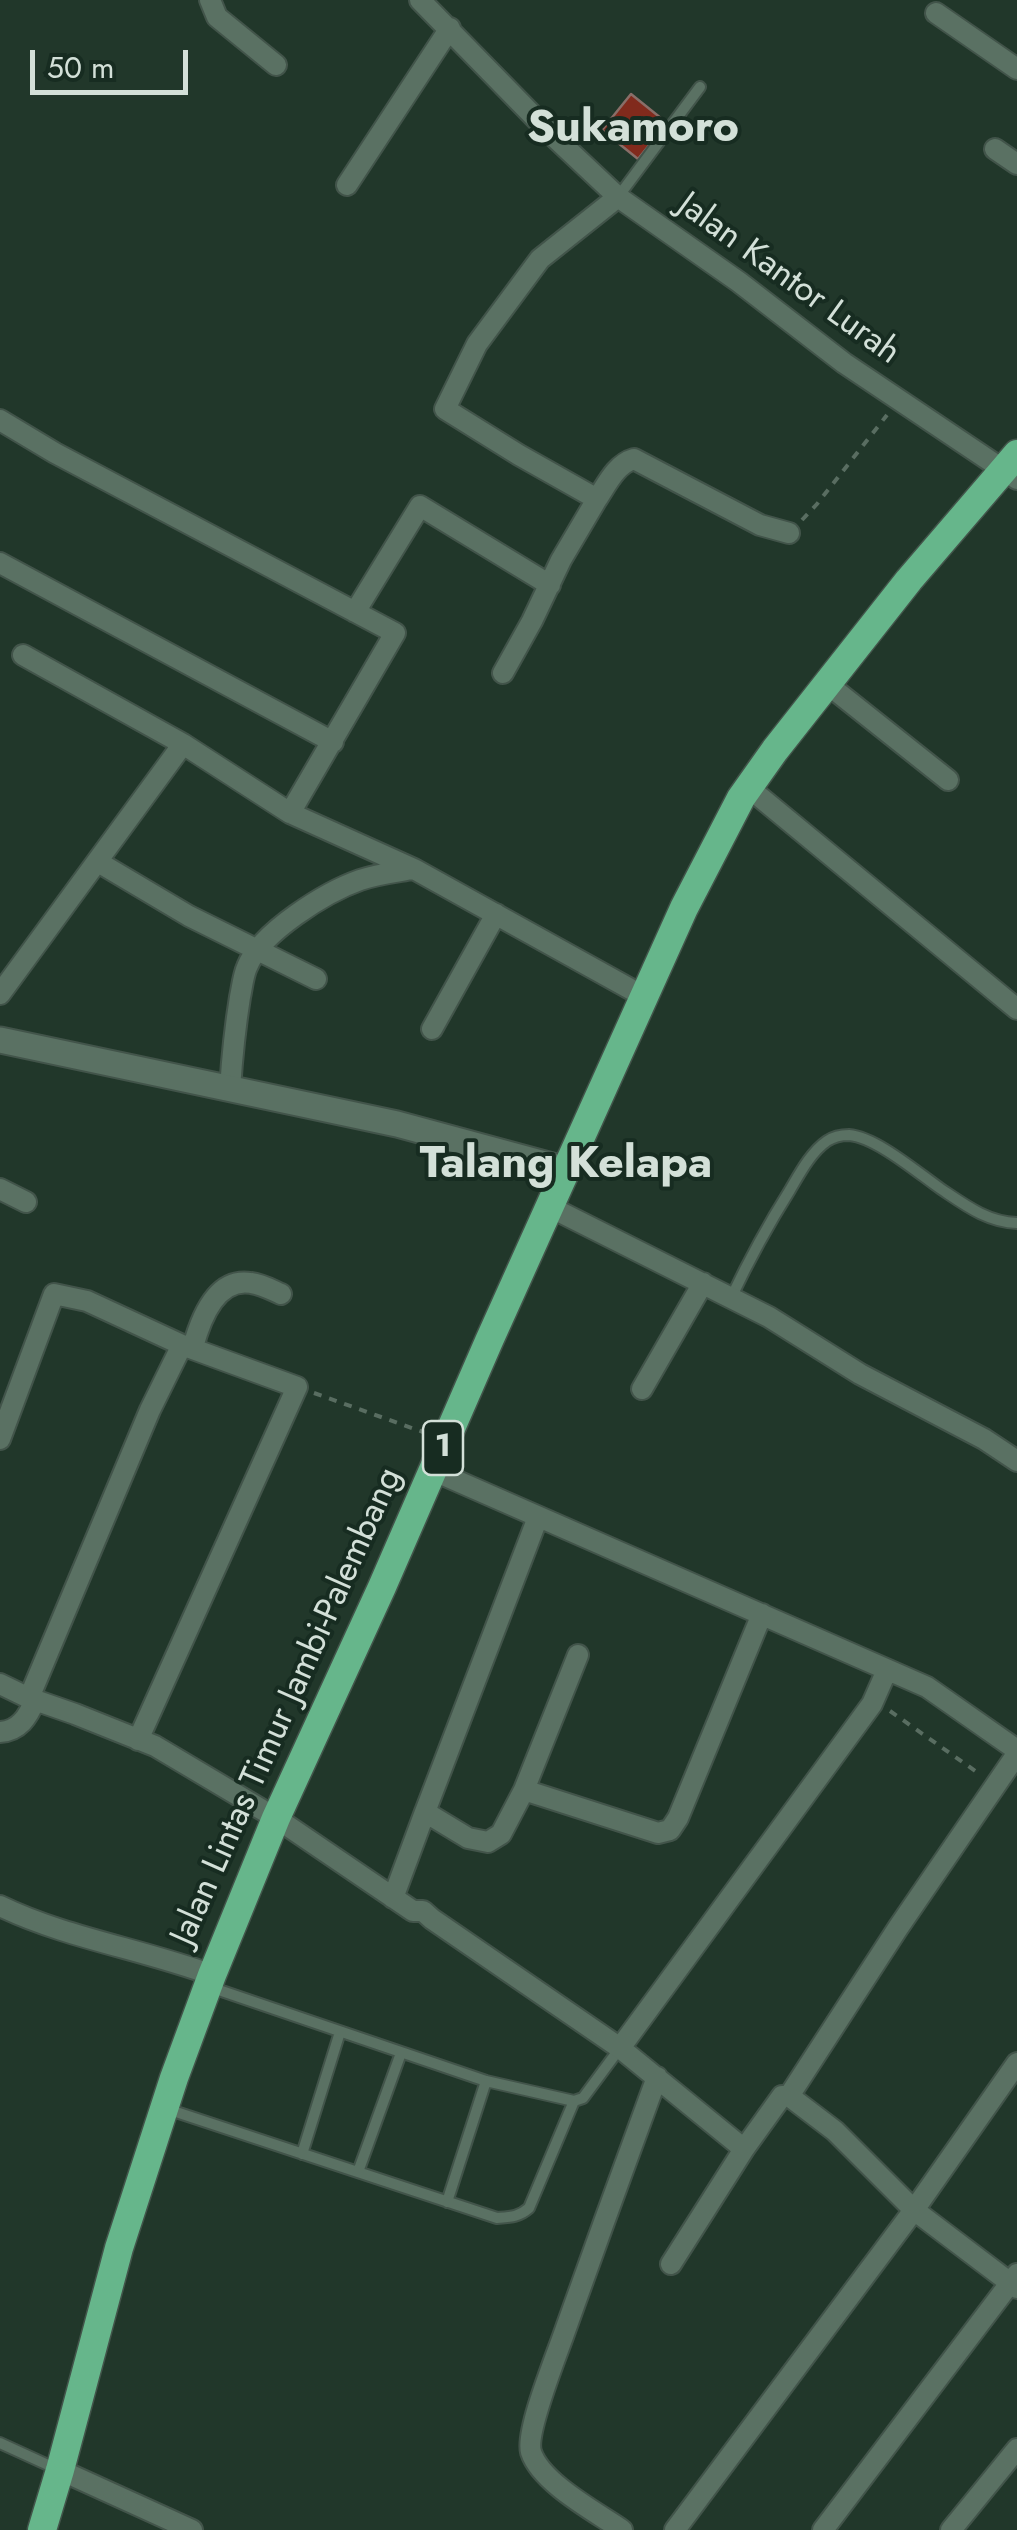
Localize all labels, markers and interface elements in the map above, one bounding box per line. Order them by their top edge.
scale bar [35,30,192,92]
text: 50 m [47,46,114,89]
district label: Sukamoro [527,103,739,157]
street label: Jalan Kantor Lurah [669,185,907,375]
district label: Talang Kelapa [420,1139,712,1193]
road number: 1 [423,1421,463,1475]
street label: Jalan Lintas Timur Jambi-Palembang [163,1462,413,1952]

